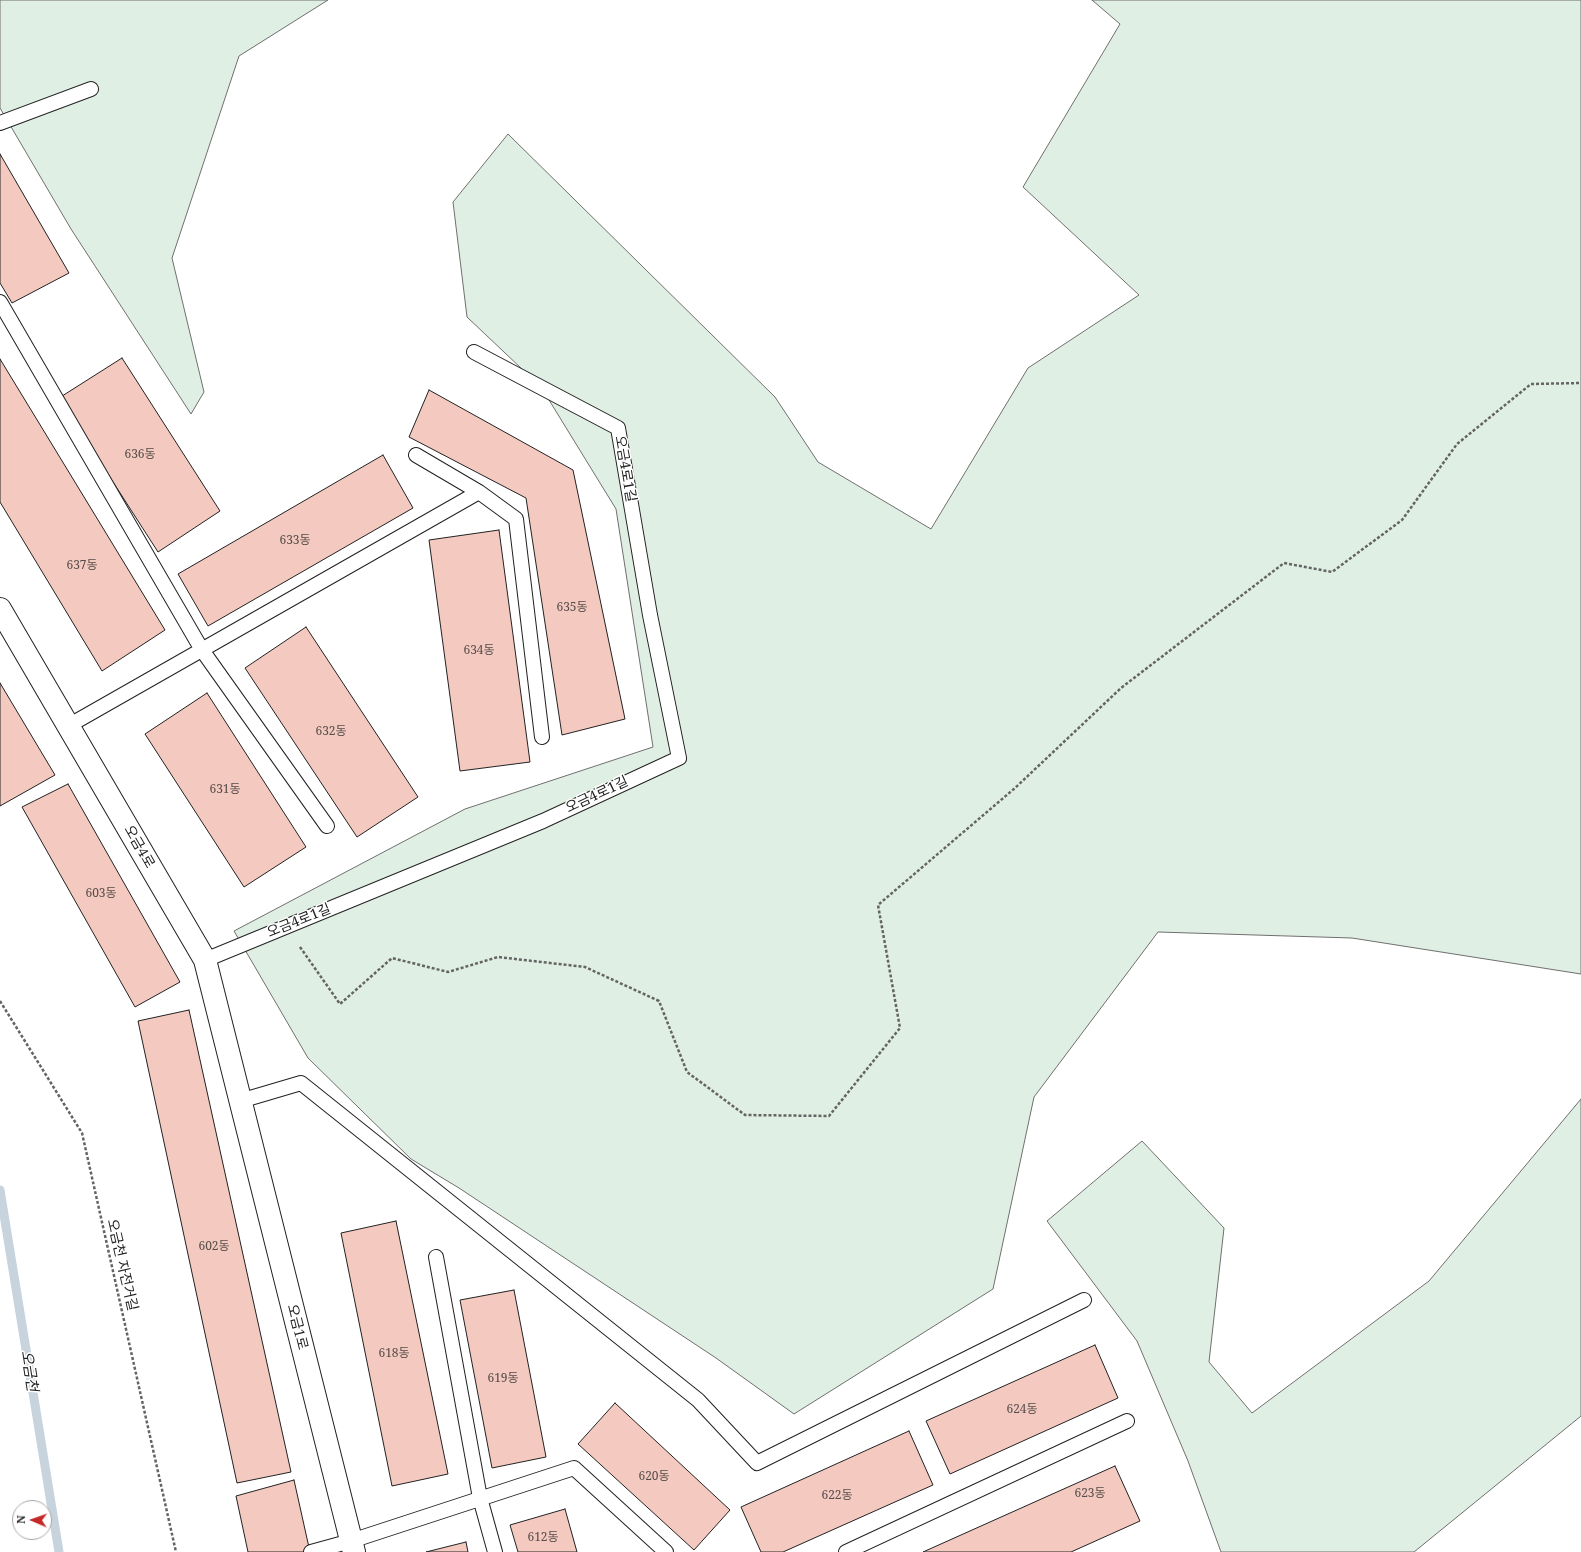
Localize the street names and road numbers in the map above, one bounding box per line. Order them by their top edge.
street label: 오금4로1길 [611,434,639,504]
street label: 오금4로1길 [563,773,631,817]
street label: 오금4로 [120,823,158,871]
street label: 오금4로1길 [265,901,333,941]
street label: 오금천 자전거길 [103,1217,141,1313]
street label: 오금1로 [283,1302,311,1352]

